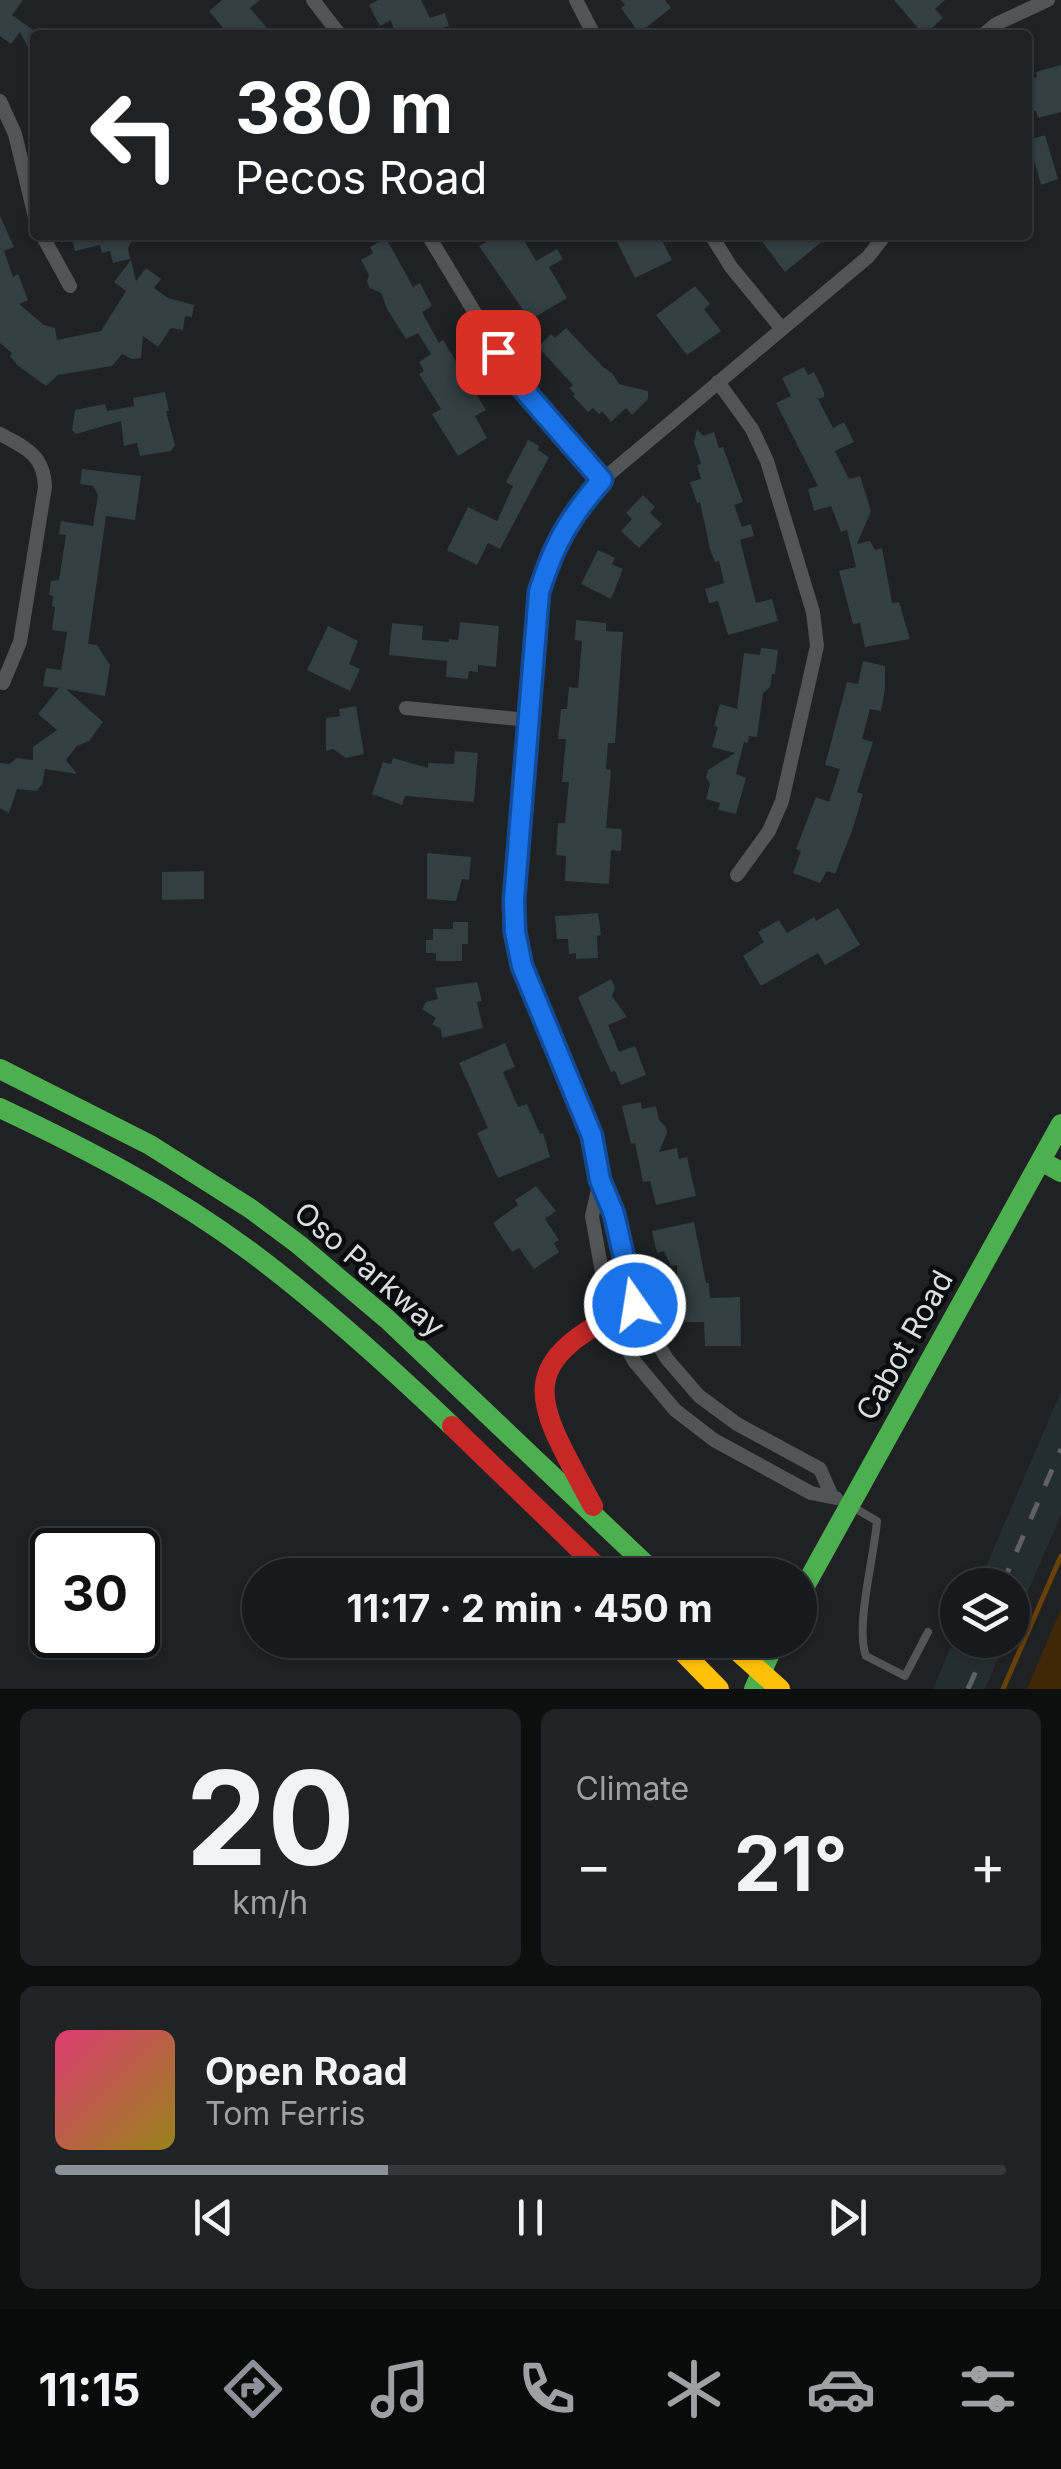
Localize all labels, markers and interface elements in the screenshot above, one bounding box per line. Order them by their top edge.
text: 380 m [235,65,453,150]
icon: left [70,70,200,200]
text: Pecos Road [235,150,487,205]
pin [456,310,541,395]
icon: arrive [471,325,526,380]
street label: Oso Parkway [288,1194,453,1344]
position arrow [583,1253,687,1357]
street label: Cabot Road [848,1264,960,1426]
speed limit sign: 30 [30,1528,160,1658]
map controls [940,1568,1030,1658]
button: layers [940,1568,1030,1658]
text: 11:17 · 2 min · 450 m [346,1585,713,1631]
text: 20 [185,1739,355,1896]
text: Climate [576,1769,689,1808]
text: 21° [734,1818,848,1909]
text: − [576,1832,612,1898]
text: + [970,1832,1006,1898]
text: km/h [232,1883,308,1922]
text: Open Road [205,2048,408,2094]
text: Tom Ferris [205,2094,365,2133]
icon: previous [186,2190,241,2245]
icon: pause [503,2190,558,2245]
icon: next [820,2190,875,2245]
icon: directions [218,2354,288,2424]
icon: music [365,2354,435,2424]
icon: phone [512,2354,582,2424]
icon: climate [659,2354,729,2424]
icon: car [806,2354,876,2424]
icon: filters [953,2354,1023,2424]
text: 11:15 [39,2362,141,2417]

